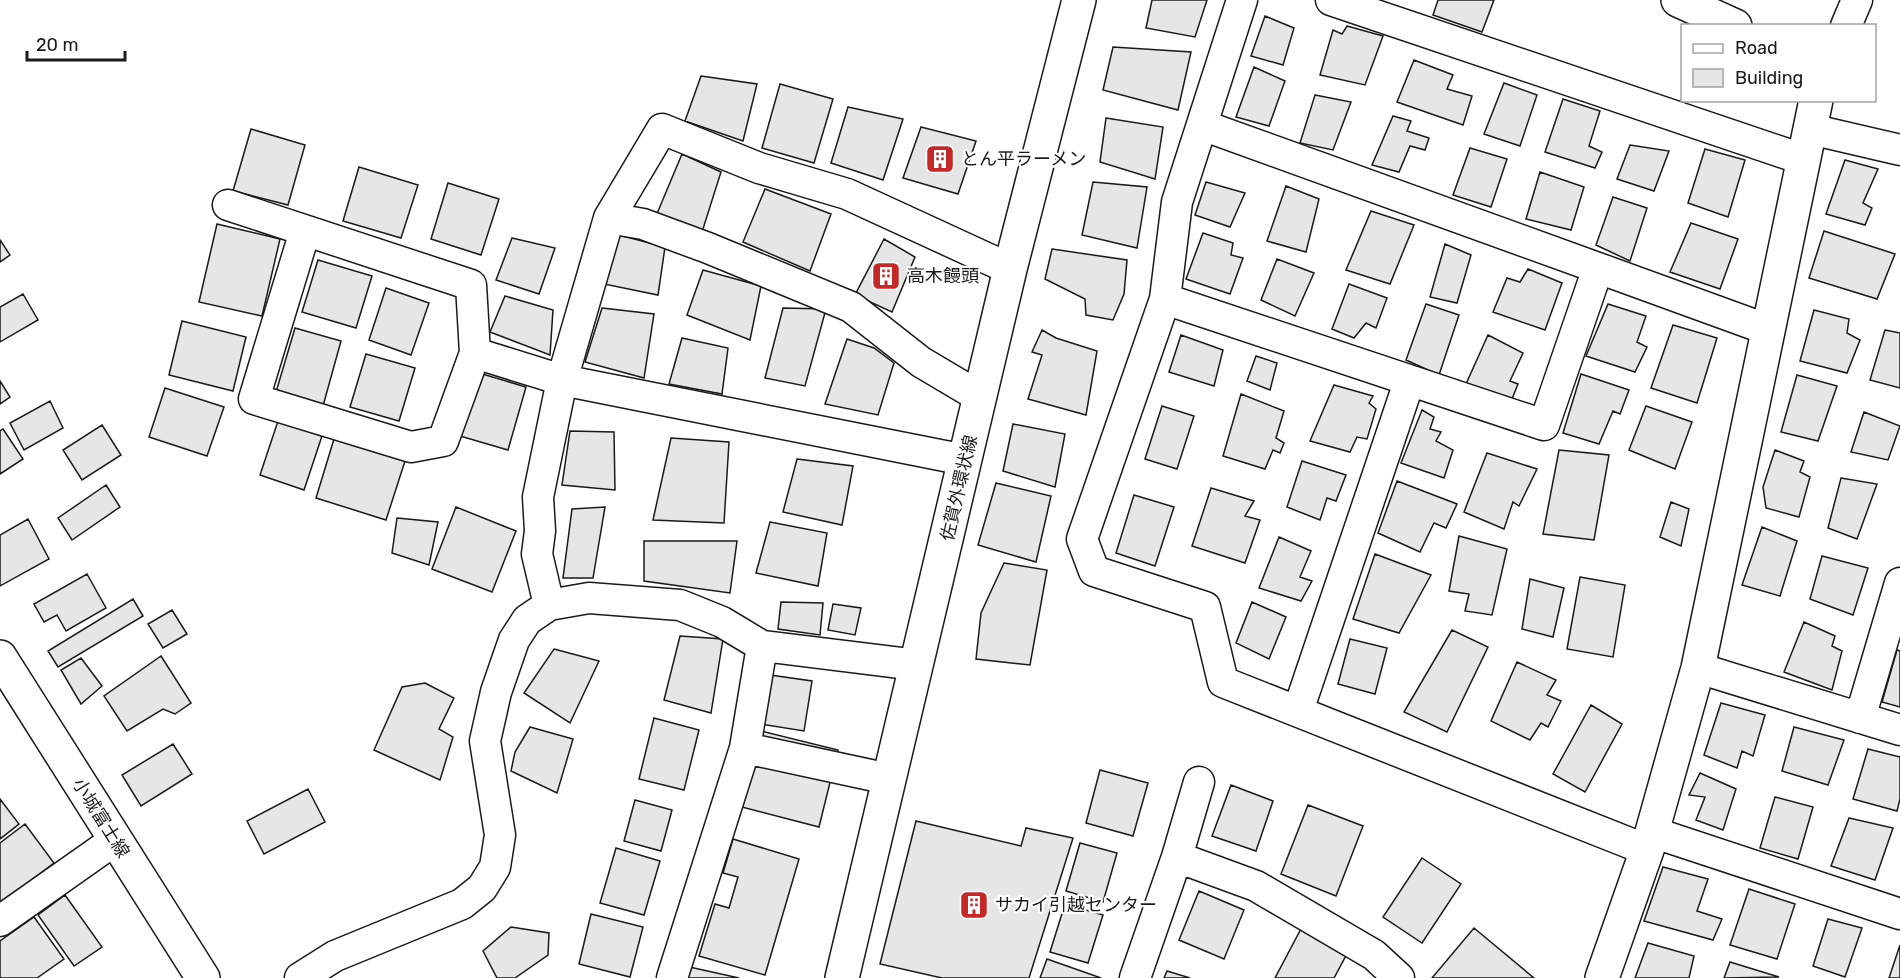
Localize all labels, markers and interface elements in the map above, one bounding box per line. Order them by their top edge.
scale bar [27,24,124,62]
legend [1681,24,1876,102]
text: 20 m [36,34,78,56]
text: Road [1735,37,1778,59]
text: Building [1735,67,1803,89]
building icon: とん平ラーメン [924,143,956,175]
place label: とん平ラーメン [961,148,1086,170]
building icon: 高木饅頭 [870,260,902,292]
place label: 高木饅頭 [907,265,979,287]
street label: 佐賀外環状線 [936,433,982,543]
street label: 小城富士線 [68,774,134,862]
building icon: サカイ引越センター [958,889,990,921]
place label: サカイ引越センター [995,894,1157,916]

